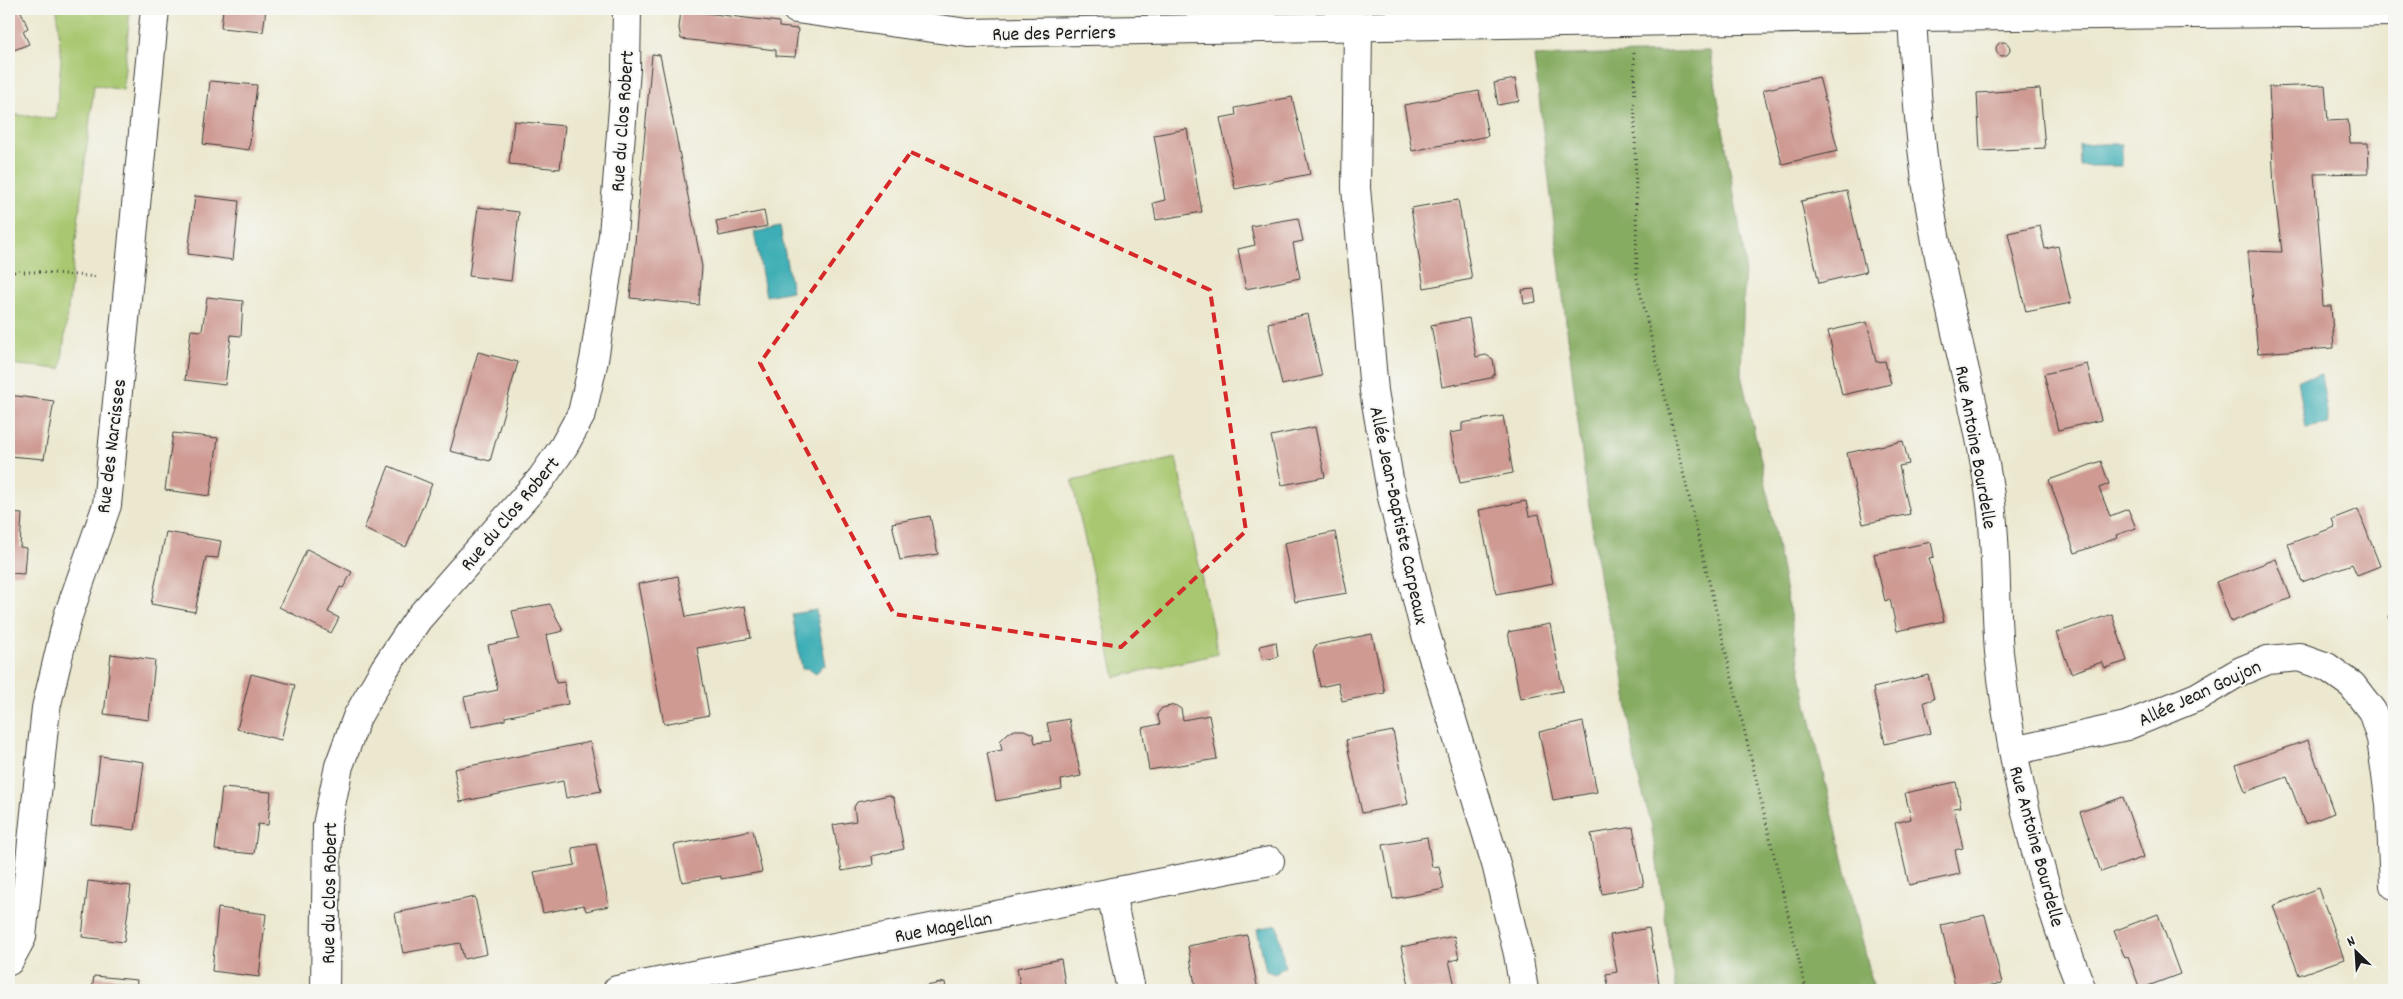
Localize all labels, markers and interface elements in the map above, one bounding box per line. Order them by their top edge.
street label: Rue des Perriers [992,20,1116,50]
street label: Rue du Clos Robert [605,50,643,193]
street label: Rue Antoine Bourdelle [1946,364,2002,532]
street label: Rue des Narcisses [91,377,135,515]
street label: Allée Jean-Baptiste Carpeaux [1360,404,1434,628]
street label: Rue du Clos Robert [455,452,568,578]
street label: Allée Jean Goujon [2134,654,2266,735]
street label: Rue Antoine Bourdelle [2000,763,2070,930]
street label: Rue du Clos Robert [316,822,346,964]
street label: Rue Magellan [893,906,995,952]
north arrow [2330,926,2380,976]
text: N [2344,931,2359,953]

